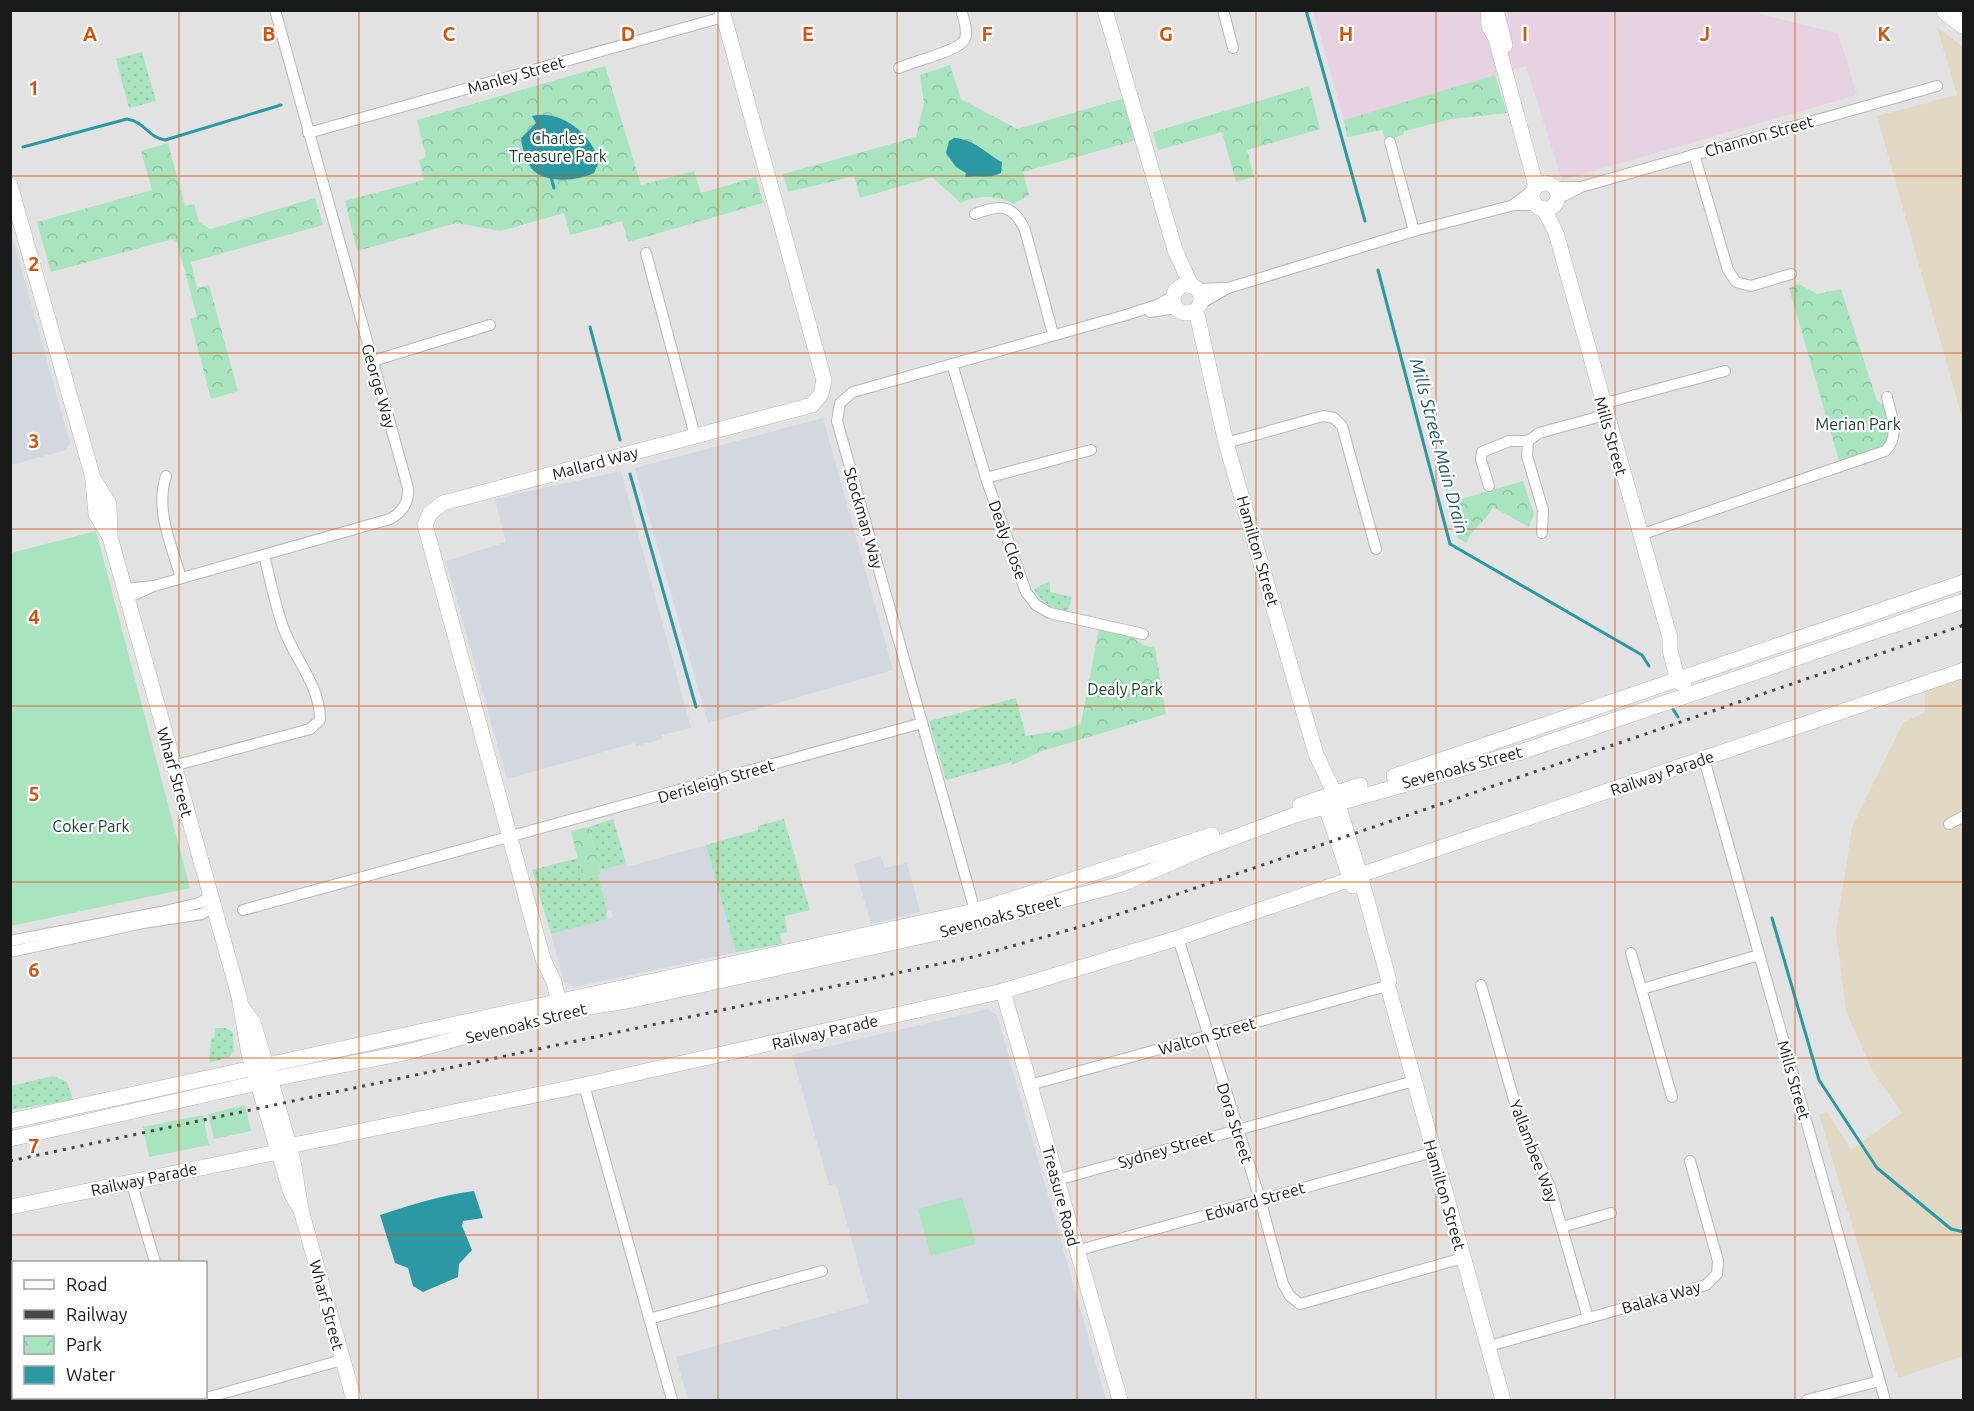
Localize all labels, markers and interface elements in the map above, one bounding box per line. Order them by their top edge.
text: A [83,22,97,45]
text: B [262,22,276,45]
text: C [443,22,456,45]
text: D [621,22,635,45]
text: E [802,22,814,45]
text: F [981,22,993,45]
text: G [1159,22,1173,45]
text: H [1339,22,1353,45]
text: I [1522,22,1528,45]
text: J [1700,22,1710,45]
text: K [1877,22,1891,45]
street label: Manley Street [465,52,567,97]
text: 1 [28,76,40,99]
street label: Channon Street [1703,112,1816,160]
park label: Charles Treasure Park [509,129,607,165]
text: 2 [28,252,40,275]
street label: George Way [358,342,400,431]
water label: Mills Street Main Drain [1407,356,1473,536]
street label: Mills Street [1591,394,1631,478]
park label: Merian Park [1815,415,1901,433]
text: 3 [28,429,40,452]
street label: Mallard Way [550,443,640,483]
street label: Stockman Way [841,465,887,571]
street label: Hamilton Street [1234,494,1283,609]
street label: Dealy Close [985,498,1031,582]
text: 4 [28,605,40,628]
park label: Dealy Park [1087,680,1163,698]
street label: Wharf Street [154,725,197,820]
street label: Sevenoaks Street [1400,742,1525,792]
street label: Railway Parade [1608,747,1716,799]
street label: Derisleigh Street [656,756,777,806]
text: 5 [28,782,40,805]
park label: Coker Park [52,817,130,835]
street label: Sevenoaks Street [938,891,1063,941]
text: 6 [28,958,40,981]
street label: Sevenoaks Street [464,999,589,1047]
street label: Railway Parade [770,1011,880,1053]
street label: Walton Street [1156,1013,1258,1058]
street label: Mills Street [1774,1038,1814,1122]
street label: Dora Street [1214,1081,1257,1166]
street label: Yallambee Way [1506,1097,1562,1205]
street label: Sydney Street [1116,1126,1217,1171]
text: 7 [28,1134,40,1157]
street label: Hamilton Street [1421,1138,1470,1253]
street label: Treasure Road [1039,1144,1083,1248]
street label: Railway Parade [89,1159,199,1199]
street label: Edward Street [1203,1178,1307,1224]
street label: Wharf Street [306,1258,348,1353]
legend [12,1261,207,1399]
text: Road [66,1274,108,1294]
street label: Balaka Way [1619,1277,1703,1317]
text: Railway [66,1304,128,1324]
text: Park [66,1334,102,1354]
text: Water [66,1364,116,1384]

